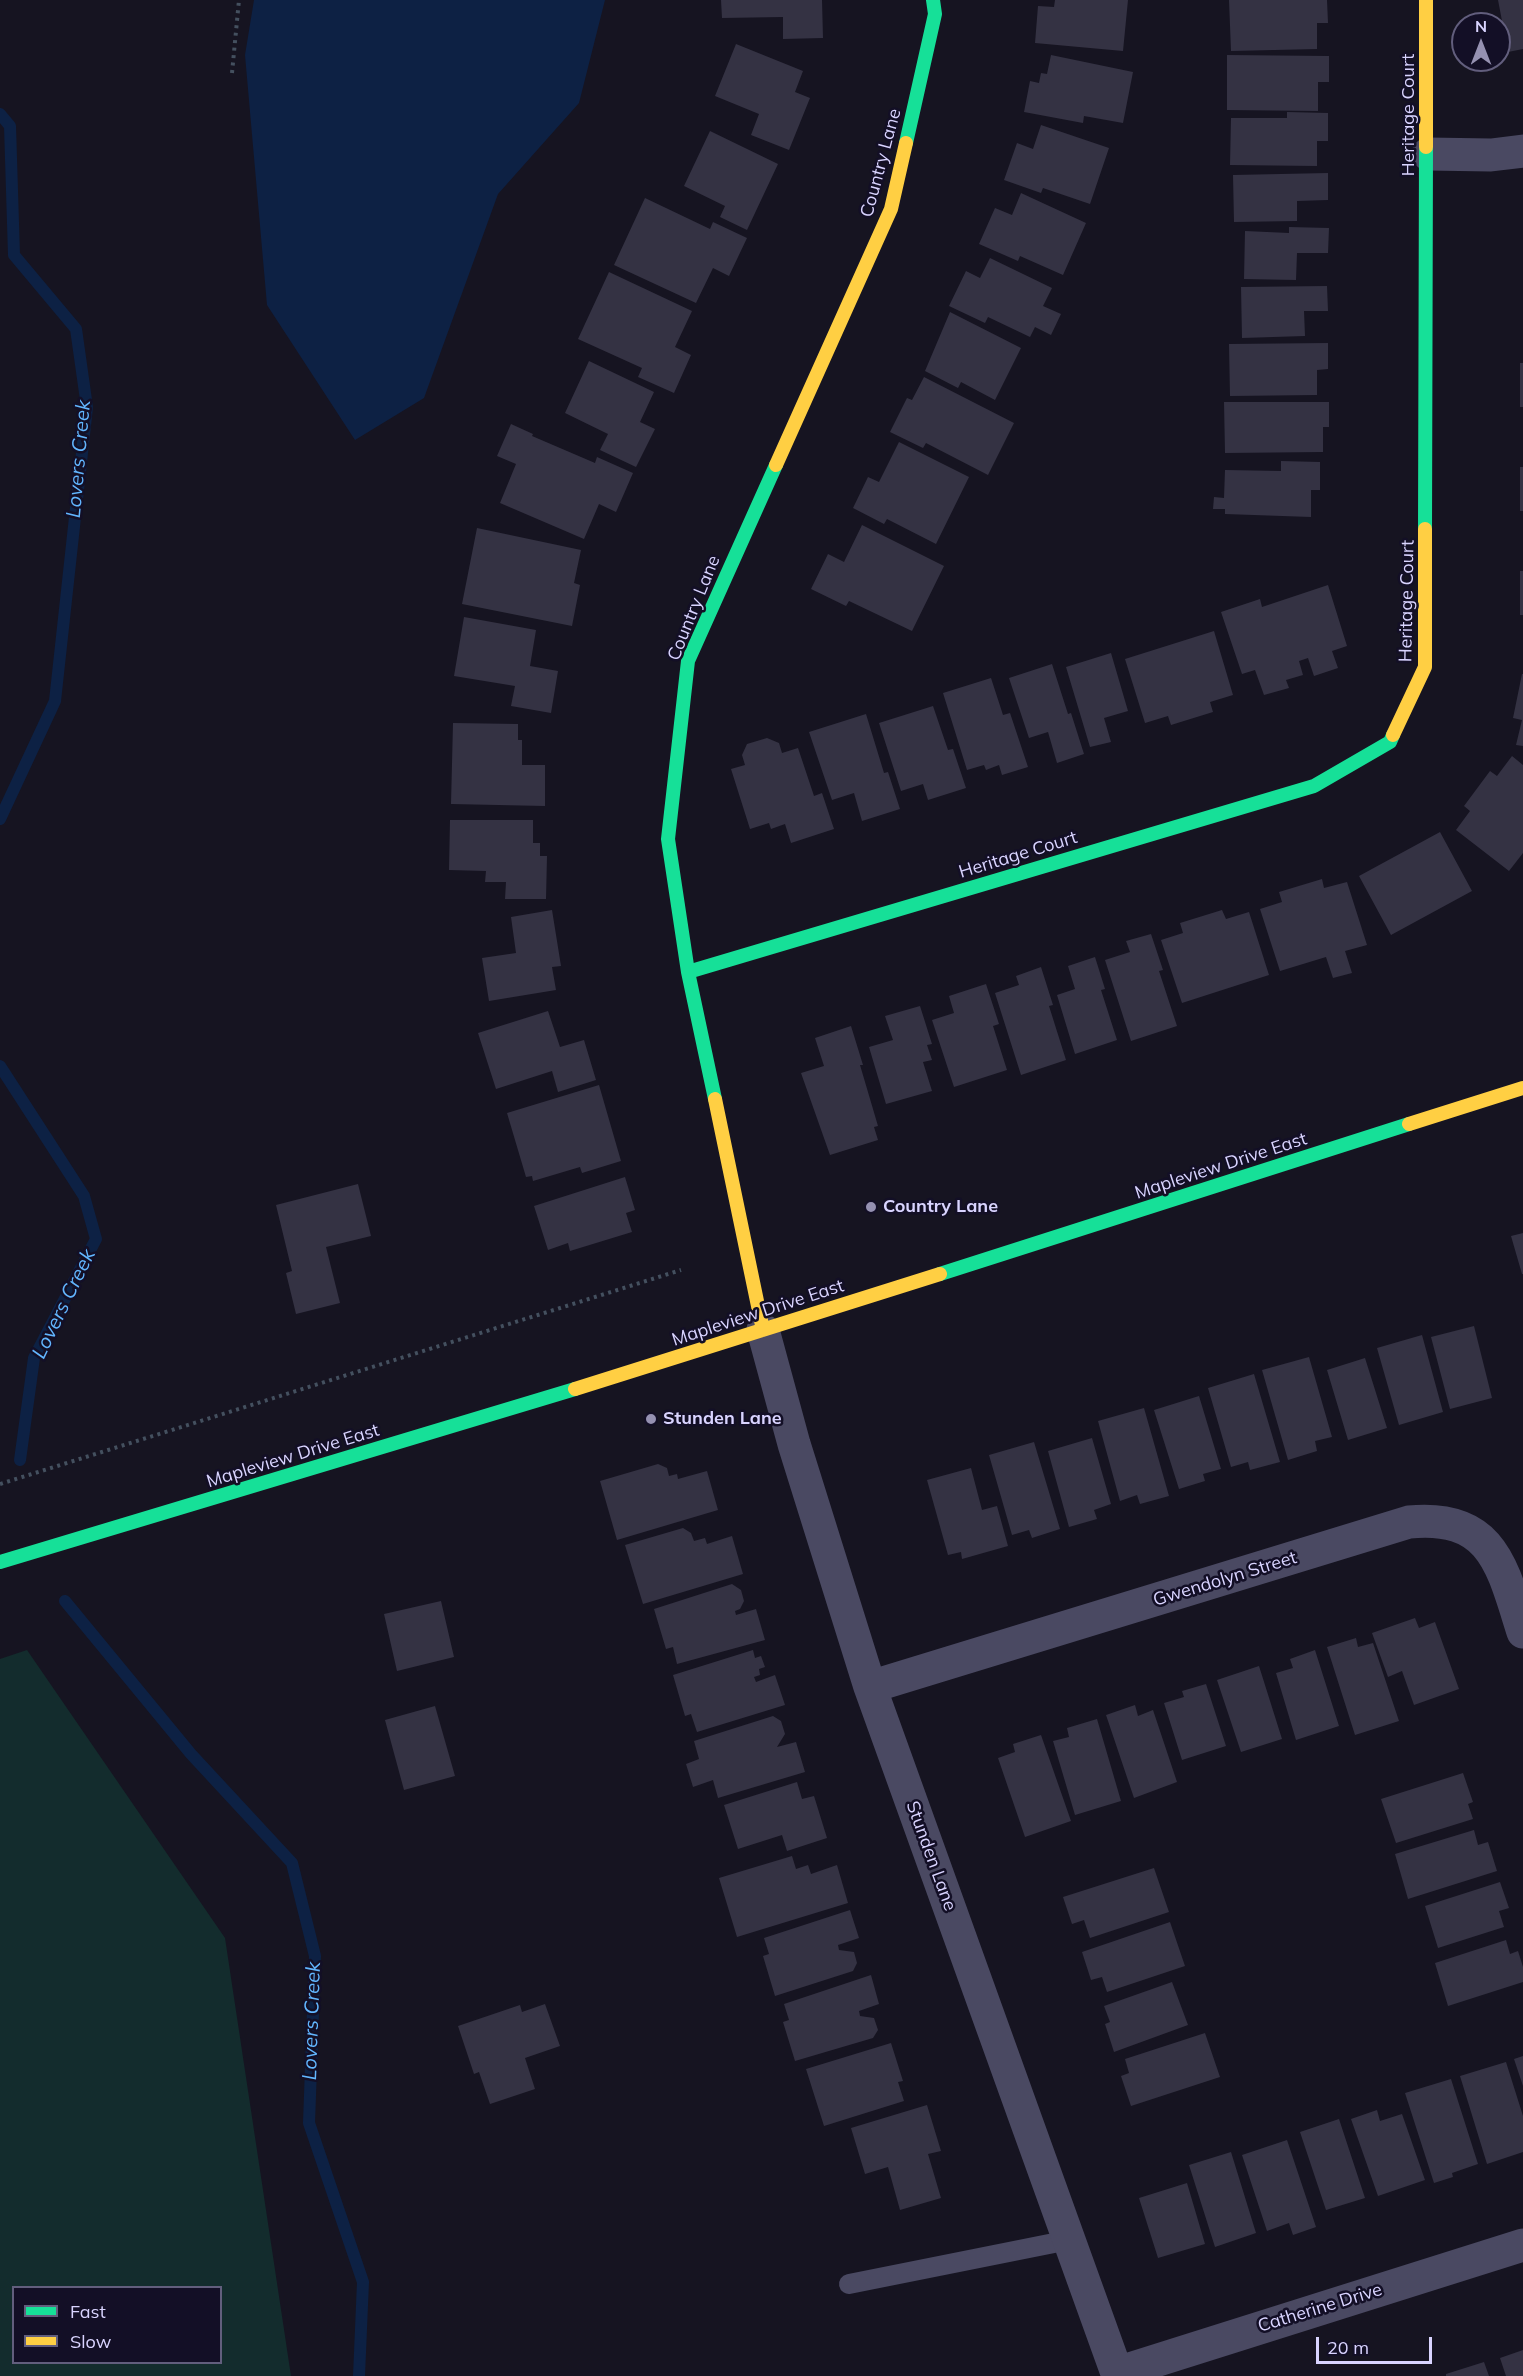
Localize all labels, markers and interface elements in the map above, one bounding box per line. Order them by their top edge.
north arrow [1451,12,1511,72]
text: N [1475,16,1487,36]
street label: Heritage Court [1398,54,1420,176]
street label: Country Lane [856,106,906,220]
water label: Lovers Creek [62,399,96,519]
street label: Heritage Court [1395,540,1419,662]
street label: Country Lane [663,552,725,664]
street label: Heritage Court [956,827,1080,883]
street label: Mapleview Drive East [1132,1128,1310,1204]
place label: Country Lane [883,1196,998,1218]
marker: Country Lane [864,1200,878,1214]
water label: Lovers Creek [27,1245,101,1363]
street label: Mapleview Drive East [669,1275,847,1351]
place label: Stunden Lane [663,1408,782,1430]
marker: Stunden Lane [644,1412,658,1426]
street label: Mapleview Drive East [204,1419,382,1493]
street label: Gwendolyn Street [1151,1547,1299,1611]
street label: Stunden Lane [901,1798,961,1914]
water label: Lovers Creek [298,1961,326,2081]
street label: Catherine Drive [1255,2279,1385,2337]
legend [12,2286,222,2364]
text: Fast [70,2300,106,2323]
scale bar [1319,2325,1434,2363]
text: Slow [70,2330,111,2353]
text: 20 m [1327,2336,1369,2359]

